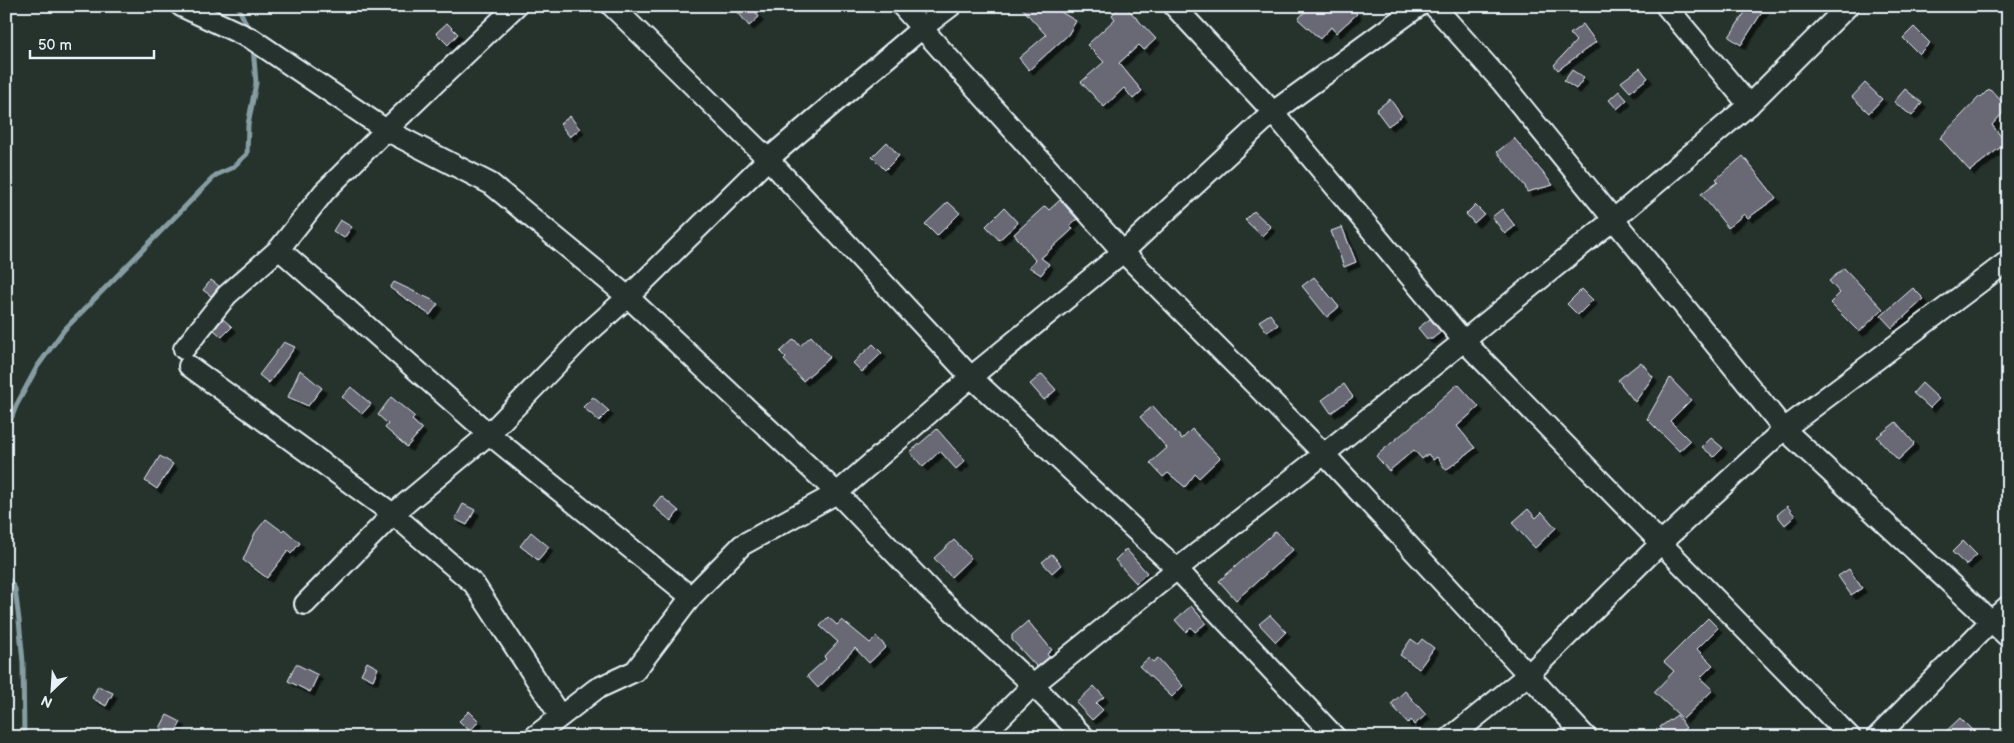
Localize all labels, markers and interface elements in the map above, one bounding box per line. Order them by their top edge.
scale bar [30,28,154,60]
text: 50 m [38,36,72,55]
north arrow [28,666,78,716]
text: N [38,691,55,711]

